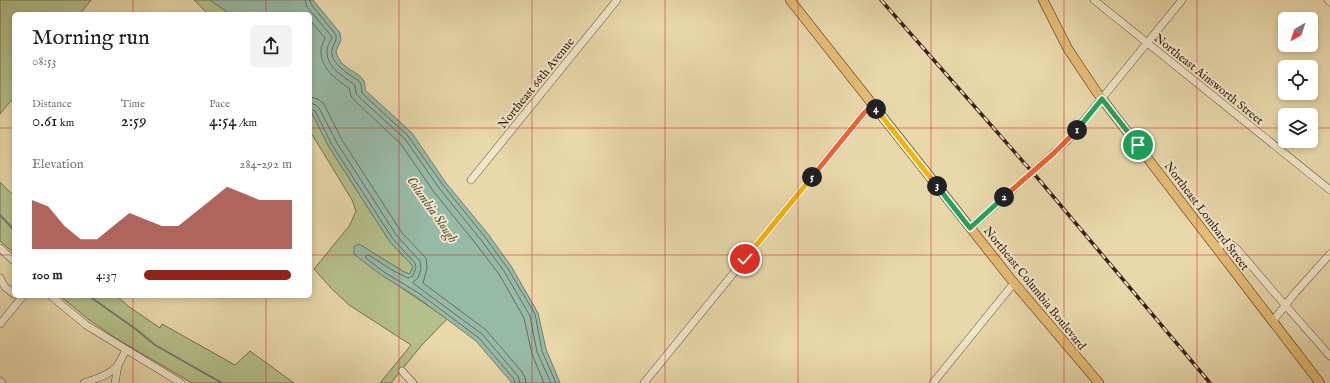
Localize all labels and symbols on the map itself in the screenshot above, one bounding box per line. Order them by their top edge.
north arrow [1278,12,1318,52]
street label: Northeast Ainsworth Street [1151,31,1266,128]
street label: Northeast 66th Avenue [495,34,578,132]
pin: 4 [866,99,886,119]
pin: 1 [1067,120,1087,140]
pin [1121,128,1155,162]
street label: Northeast Lombard Street [1161,159,1252,274]
pin: 5 [802,167,822,187]
water label: Columbia Slough [402,173,461,247]
pin: 3 [927,176,947,196]
pin: 2 [994,187,1014,207]
street label: Northeast Columbia Boulevard [980,223,1089,354]
pin [728,242,762,276]

